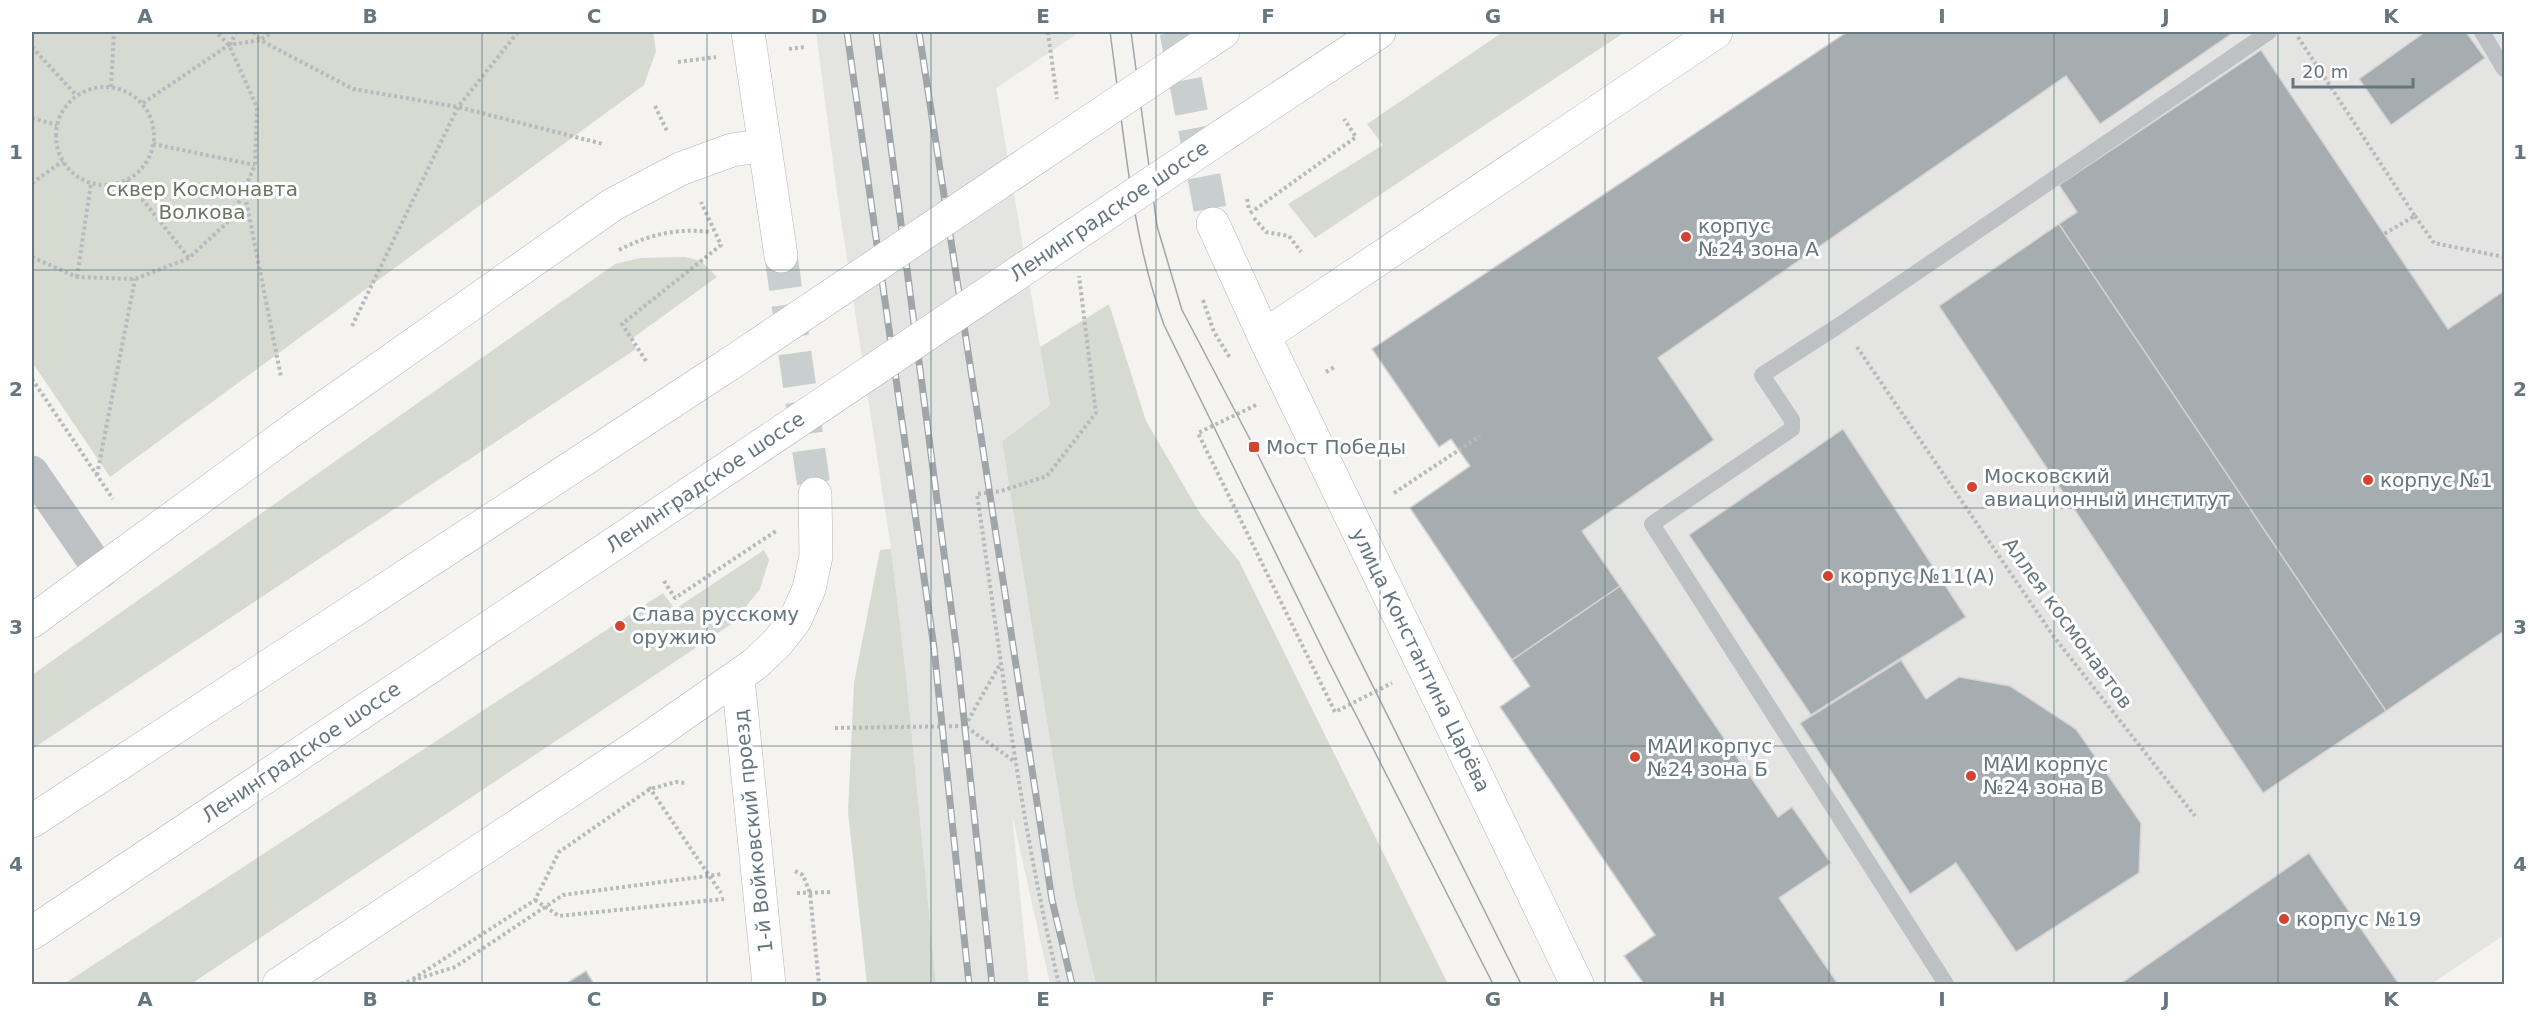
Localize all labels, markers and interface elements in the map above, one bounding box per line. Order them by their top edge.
text: A [137,4,153,28]
text: B [362,4,378,28]
text: C [587,4,601,28]
text: D [811,4,827,28]
text: E [1036,4,1050,28]
text: F [1261,4,1275,28]
text: G [1485,4,1501,28]
text: H [1709,4,1725,28]
text: I [1938,4,1946,28]
text: J [2160,4,2170,28]
text: K [2383,4,2400,28]
scale bar [2293,51,2413,89]
text: 20 m [2302,61,2348,82]
street label: Ленинградское шоссе [1005,135,1213,287]
text: 1 [9,140,23,164]
text: 1 [2513,140,2527,164]
park label: сквер Космонавта Волкова [106,177,298,224]
place label: корпус №24 зона А [1698,214,1819,261]
marker: корпус №24 зона А [1679,230,1693,244]
text: 2 [9,377,23,401]
text: 2 [2513,377,2527,401]
street label: Ленинградское шоссе [601,406,809,558]
place label: Мост Победы [1266,435,1406,459]
marker: Мост Победы [1247,440,1261,454]
place label: Московский авиационный институт [1984,464,2231,511]
place label: корпус №1 [2380,468,2493,492]
marker: корпус №1 [2361,473,2375,487]
marker: Московский авиационный институт [1965,480,1979,494]
street label: улица Константина Царёва [1347,524,1495,796]
street label: Аллея космонавтов [1998,533,2138,713]
place label: корпус №11(А) [1840,564,1995,588]
marker: корпус №11(А) [1821,569,1835,583]
place label: Слава русскому оружию [632,602,799,649]
text: 3 [9,615,23,639]
text: 3 [2513,615,2527,639]
marker: Слава русскому оружию [613,619,627,633]
street label: Ленинградское шоссе [197,676,405,828]
street label: 1-й Войковский проезд [728,708,778,954]
place label: МАИ корпус №24 зона Б [1647,734,1772,781]
marker: МАИ корпус №24 зона Б [1628,750,1642,764]
place label: МАИ корпус №24 зона В [1983,752,2108,799]
marker: МАИ корпус №24 зона В [1964,769,1978,783]
text: 4 [9,852,23,876]
text: 4 [2513,852,2527,876]
place label: корпус №19 [2296,907,2422,931]
marker: корпус №19 [2277,912,2291,926]
text: A [137,987,153,1011]
text: B [362,987,378,1011]
text: C [587,987,601,1011]
text: D [811,987,827,1011]
text: E [1036,987,1050,1011]
text: F [1261,987,1275,1011]
text: G [1485,987,1501,1011]
text: H [1709,987,1725,1011]
text: I [1938,987,1946,1011]
text: J [2160,987,2170,1011]
text: K [2383,987,2400,1011]

